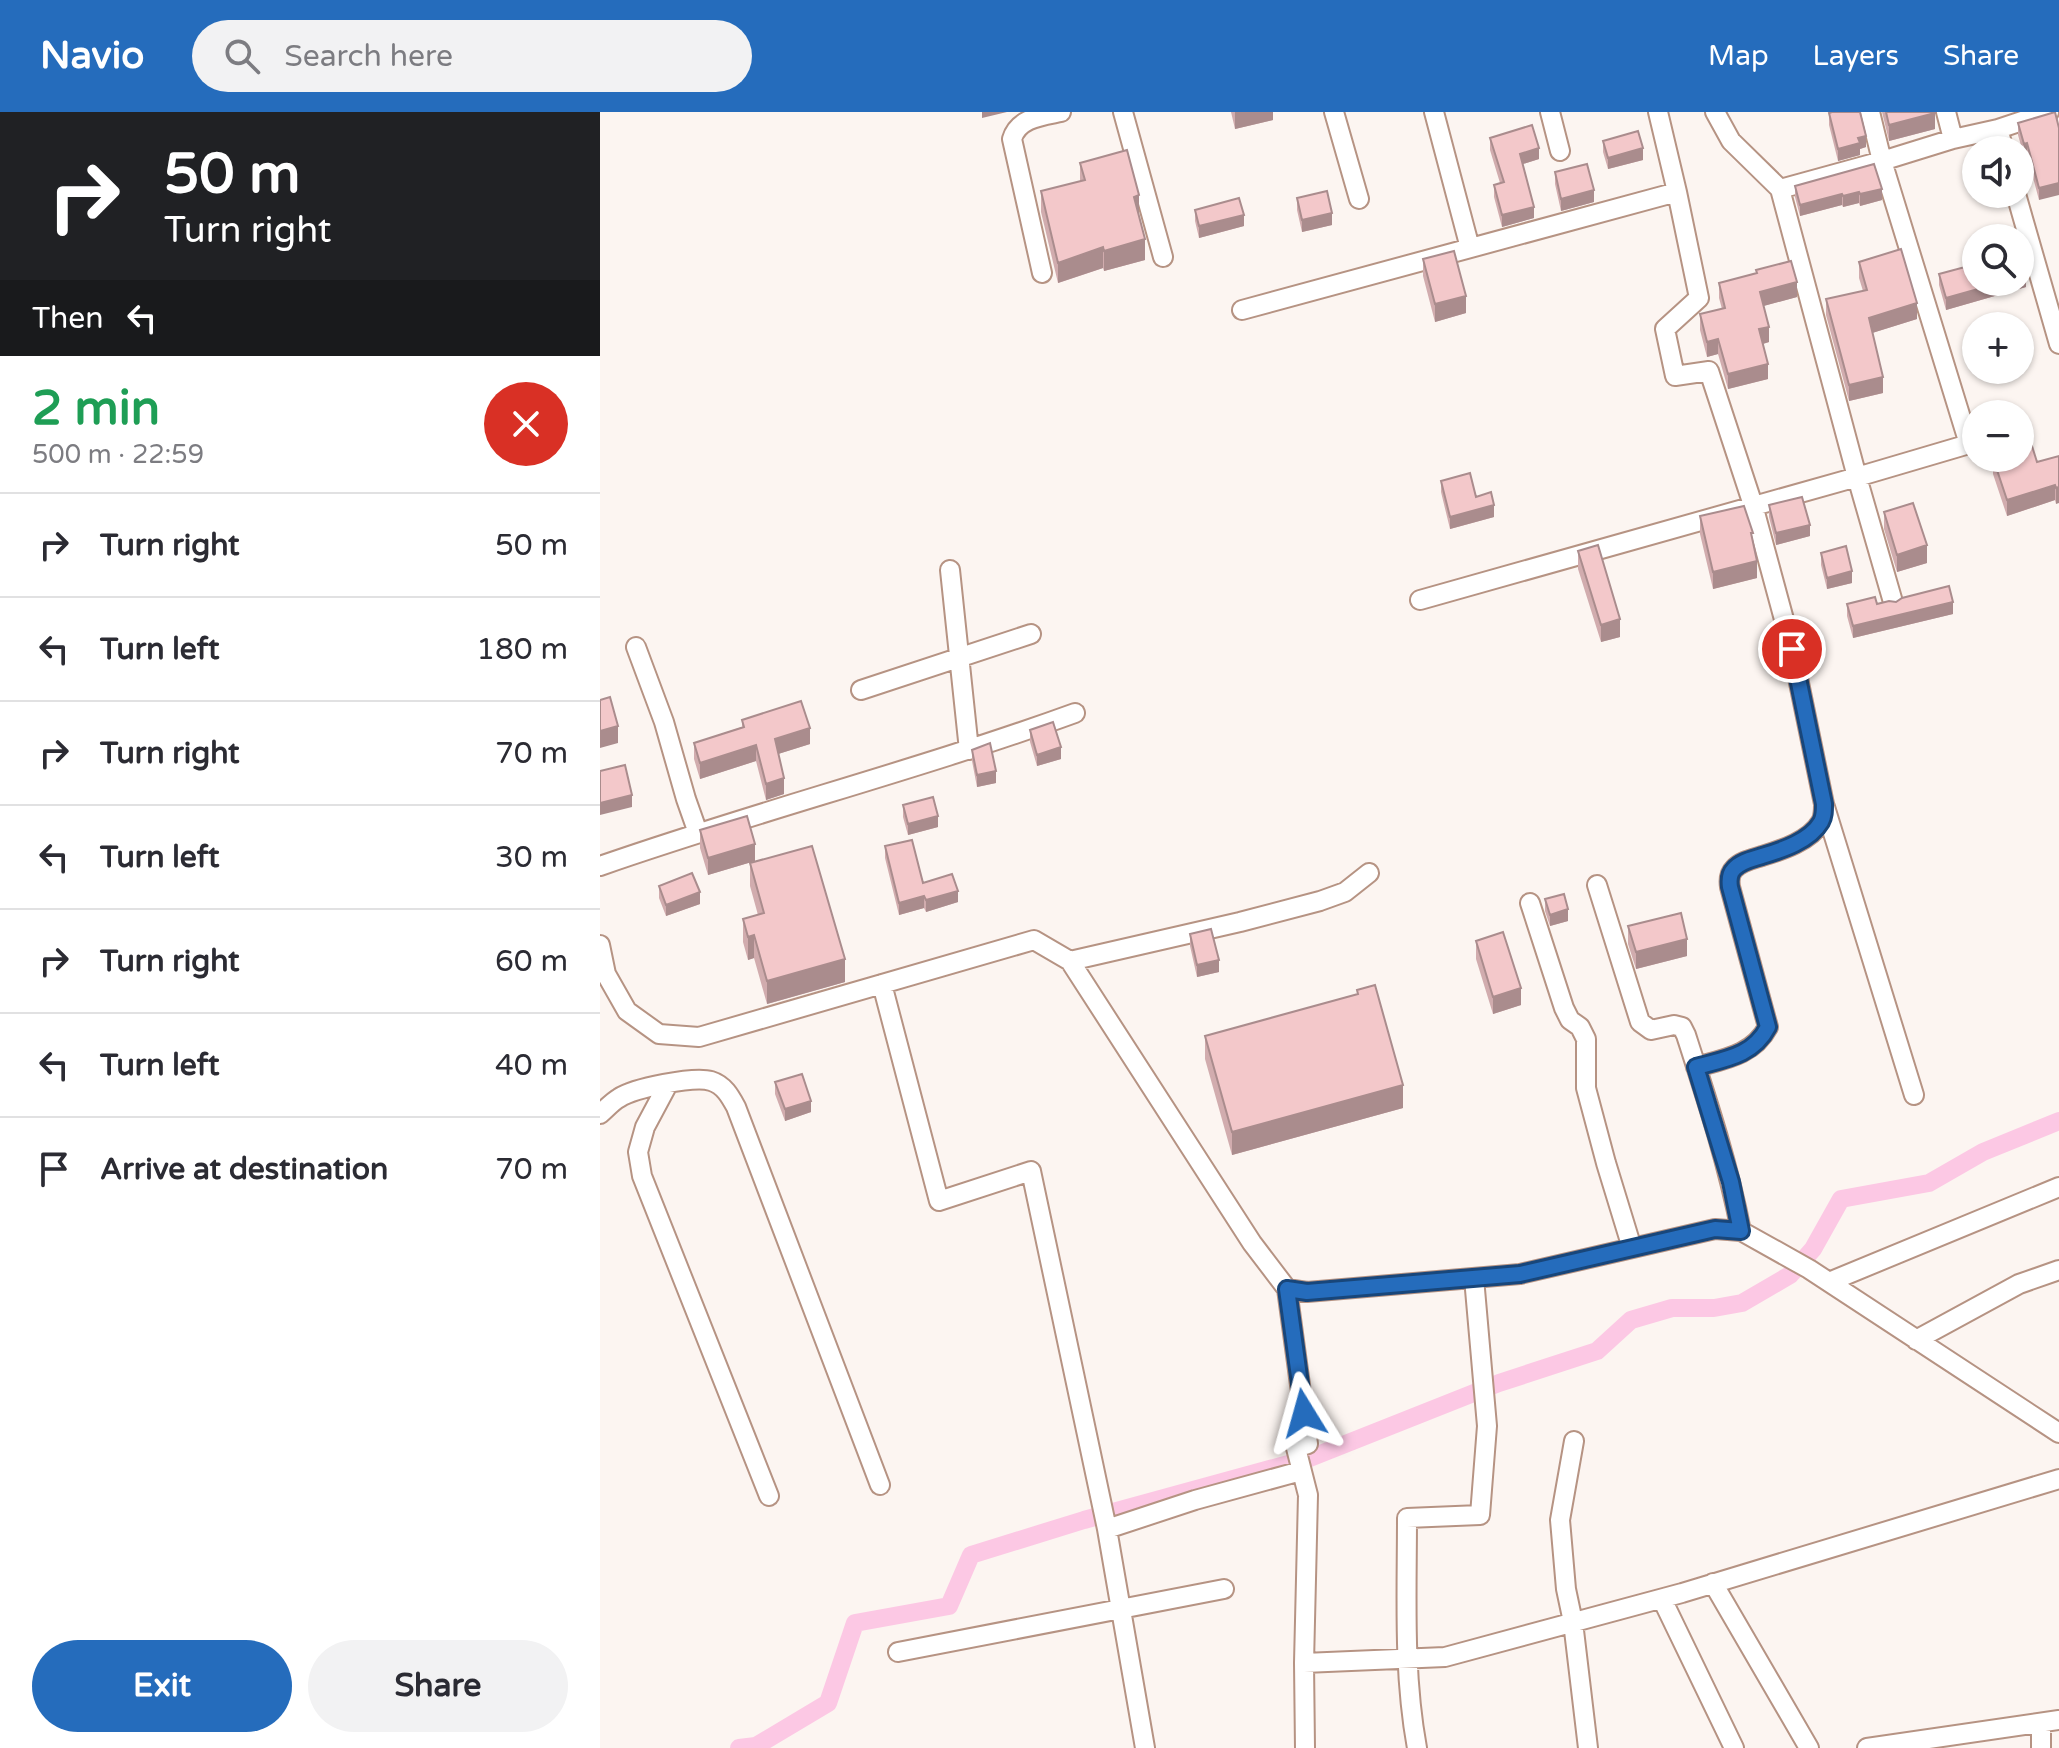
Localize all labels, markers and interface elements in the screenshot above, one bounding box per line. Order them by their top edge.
search box [192,20,752,92]
text: Navio [40,33,144,79]
icon: search [220,34,264,78]
text: Search here [284,38,453,75]
text: Map [1708,39,1769,73]
text: Layers [1813,39,1899,73]
text: Share [1943,39,2019,73]
map controls [1962,136,2034,472]
button: sound [1962,136,2034,208]
text: 50 m [164,141,300,208]
icon: right [32,144,136,248]
text: Turn right [164,209,331,252]
button: search [1962,224,2034,296]
icon: left [120,296,164,340]
text: Then [32,300,104,337]
button: + [1962,312,2034,384]
text: 2 min [32,380,160,438]
button: close [484,382,568,466]
button: − [1962,400,2034,472]
text: 500 m · 22:59 [32,439,204,470]
icon: right [32,523,76,567]
text: Turn right [100,527,240,564]
text: 50 m [495,527,568,564]
pin [1758,615,1826,683]
icon: left [32,627,76,671]
icon: arrive [1770,627,1814,671]
text: Turn left [100,631,219,668]
text: 180 m [476,631,568,668]
icon: right [32,731,76,775]
text: Turn right [100,735,240,772]
text: 70 m [495,735,568,772]
icon: left [32,835,76,879]
text: Turn left [100,839,219,876]
text: 30 m [495,839,568,876]
icon: right [32,939,76,983]
text: Turn right [100,943,240,980]
text: 60 m [495,943,568,980]
icon: left [32,1043,76,1087]
text: Turn left [100,1047,219,1084]
text: 40 m [495,1047,568,1084]
icon: arrive [32,1147,76,1191]
text: Arrive at destination [100,1151,388,1188]
text: 70 m [495,1151,568,1188]
position arrow [1262,1371,1346,1455]
button: Exit [32,1640,292,1732]
button: Share [308,1640,568,1732]

